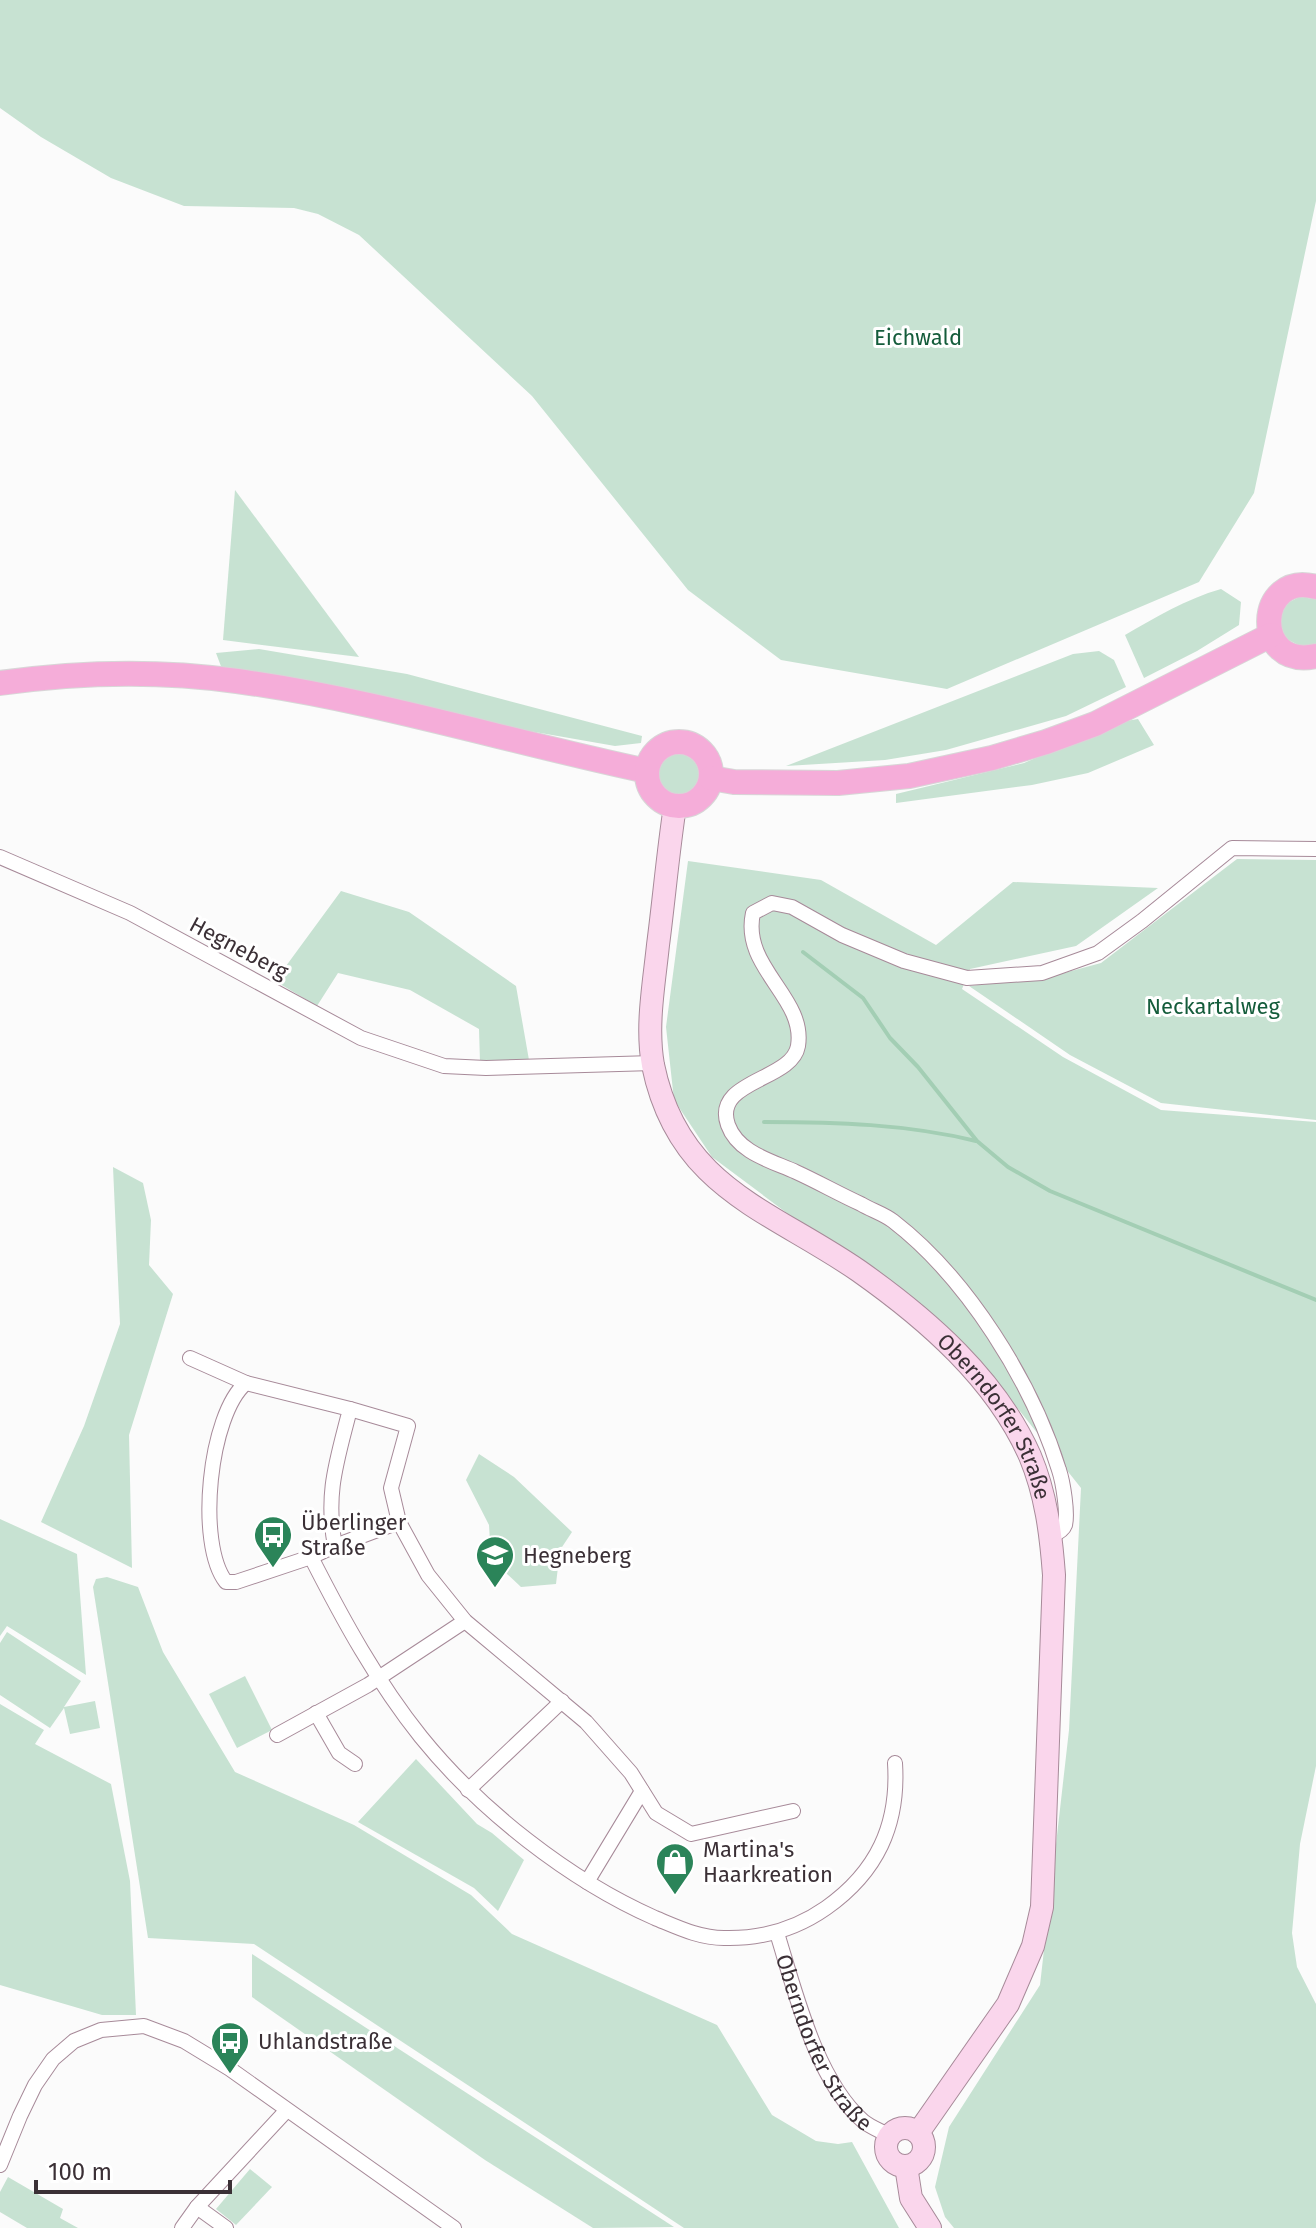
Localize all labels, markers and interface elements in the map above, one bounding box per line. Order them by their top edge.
park label: Eichwald [874,324,962,351]
street label: Hegneberg [185,911,293,986]
park label: Neckartalweg [1146,993,1281,1020]
street label: Oberndorfer Straße [932,1327,1057,1502]
place label: Überlinger Straße [301,1509,407,1561]
bus stop icon: Überlinger Straße [252,1514,294,1569]
school or university icon: Hegneberg [474,1534,516,1589]
place label: Hegneberg [523,1542,631,1569]
place label: Martina's Haarkreation [703,1836,833,1888]
shop icon: Martina's Haarkreation [654,1841,696,1896]
street label: Oberndorfer Straße [771,1951,877,2137]
bus stop icon: Uhlandstraße [209,2020,251,2075]
place label: Uhlandstraße [258,2028,393,2055]
scale bar [36,2144,230,2194]
text: 100 m [48,2158,112,2186]

